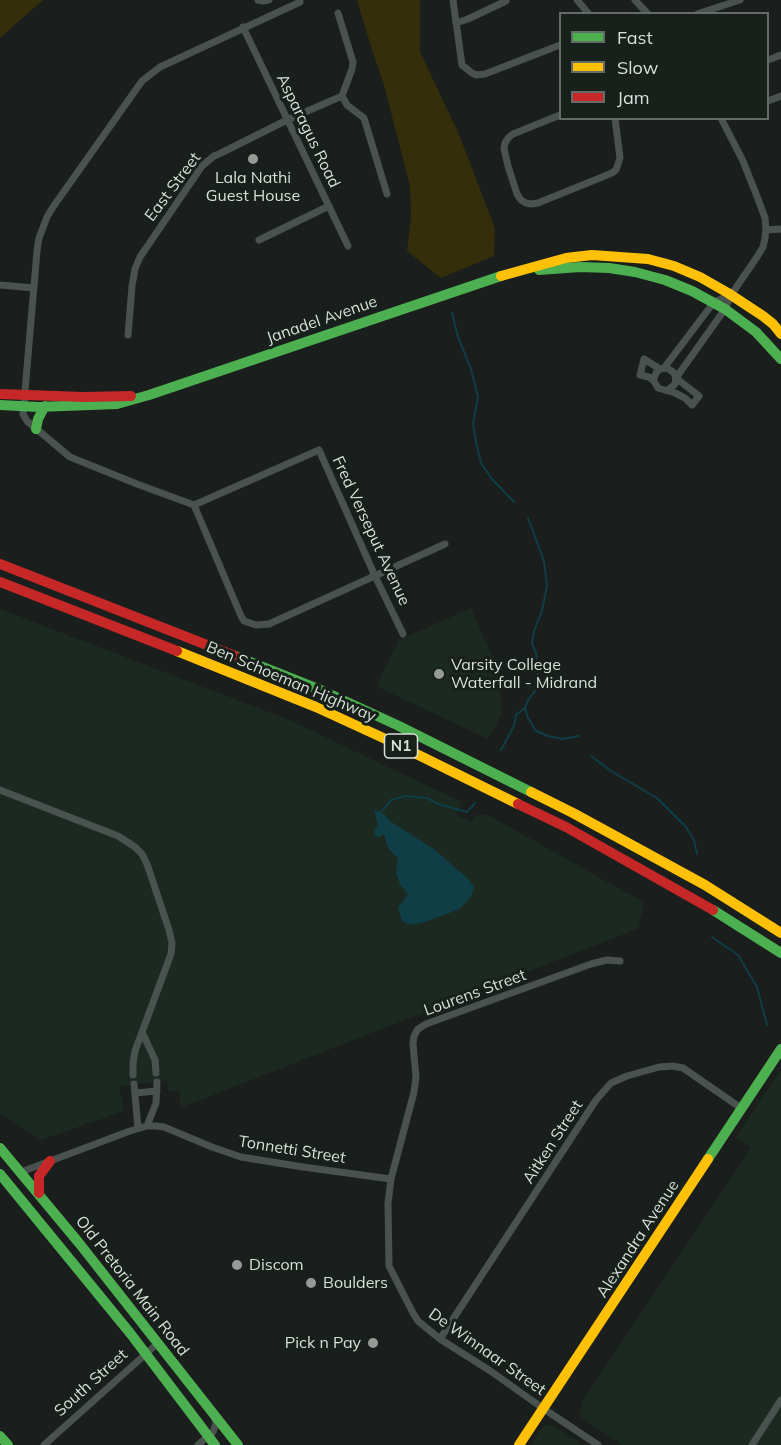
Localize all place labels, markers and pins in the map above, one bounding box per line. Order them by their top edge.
marker: Lala Nathi Guest House [246,152,260,166]
place label: Lala Nathi Guest House [206,168,300,206]
place label: Varsity College Waterfall - Midrand [451,655,597,693]
marker: Varsity College Waterfall - Midrand [432,667,446,681]
place label: Discom [249,1255,304,1275]
marker: Discom [230,1258,244,1272]
place label: Boulders [323,1273,388,1293]
marker: Boulders [304,1276,318,1290]
place label: Pick n Pay [285,1333,361,1353]
marker: Pick n Pay [366,1336,380,1350]

